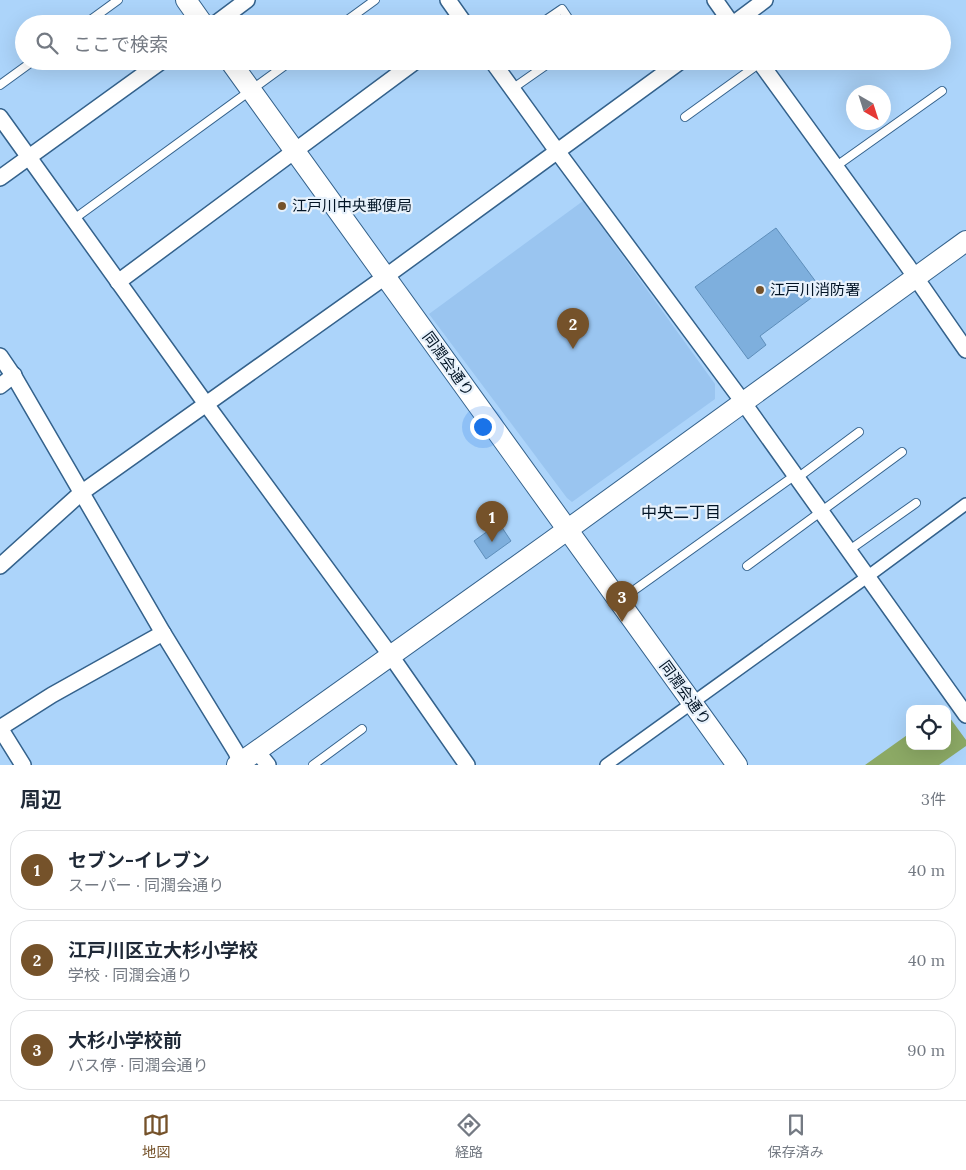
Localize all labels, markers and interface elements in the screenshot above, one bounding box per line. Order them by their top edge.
search box [15,15,951,70]
icon: search [33,29,61,57]
text: ここで検索 [73,32,168,56]
north arrow [846,85,891,130]
place label: 江戸川中央郵便局 [292,196,412,215]
marker: 江戸川中央郵便局 [276,200,288,212]
place label: 江戸川消防署 [770,280,860,299]
marker: 江戸川消防署 [754,284,766,296]
pin: 2 [557,308,589,349]
street label: 同潤会通り [419,328,478,400]
your location [470,414,496,440]
pin: 1 [476,501,508,542]
district label: 中央二丁目 [641,502,721,522]
pin: 3 [606,581,638,622]
street label: 同潤会通り [656,657,715,729]
map controls [906,705,951,750]
button: locate [906,705,951,750]
text: 周辺 [20,786,62,813]
text: 3件 [921,789,946,809]
text: セブン-イレブン [68,848,210,872]
text: 1 [34,860,40,880]
text: 40 m [908,860,945,880]
text: スーパー · 同潤会通り [68,875,224,895]
text: 江戸川区立大杉小学校 [68,938,258,962]
text: 2 [33,950,41,970]
text: 40 m [908,950,945,970]
text: 学校 · 同潤会通り [68,965,192,985]
text: 大杉小学校前 [68,1028,182,1052]
text: 3 [33,1040,41,1060]
text: 90 m [907,1040,945,1060]
text: バス停 · 同潤会通り [68,1055,208,1075]
tab: 地図 [142,1111,170,1161]
tab: 経路 [455,1111,483,1161]
tab: 保存済み [768,1111,824,1161]

